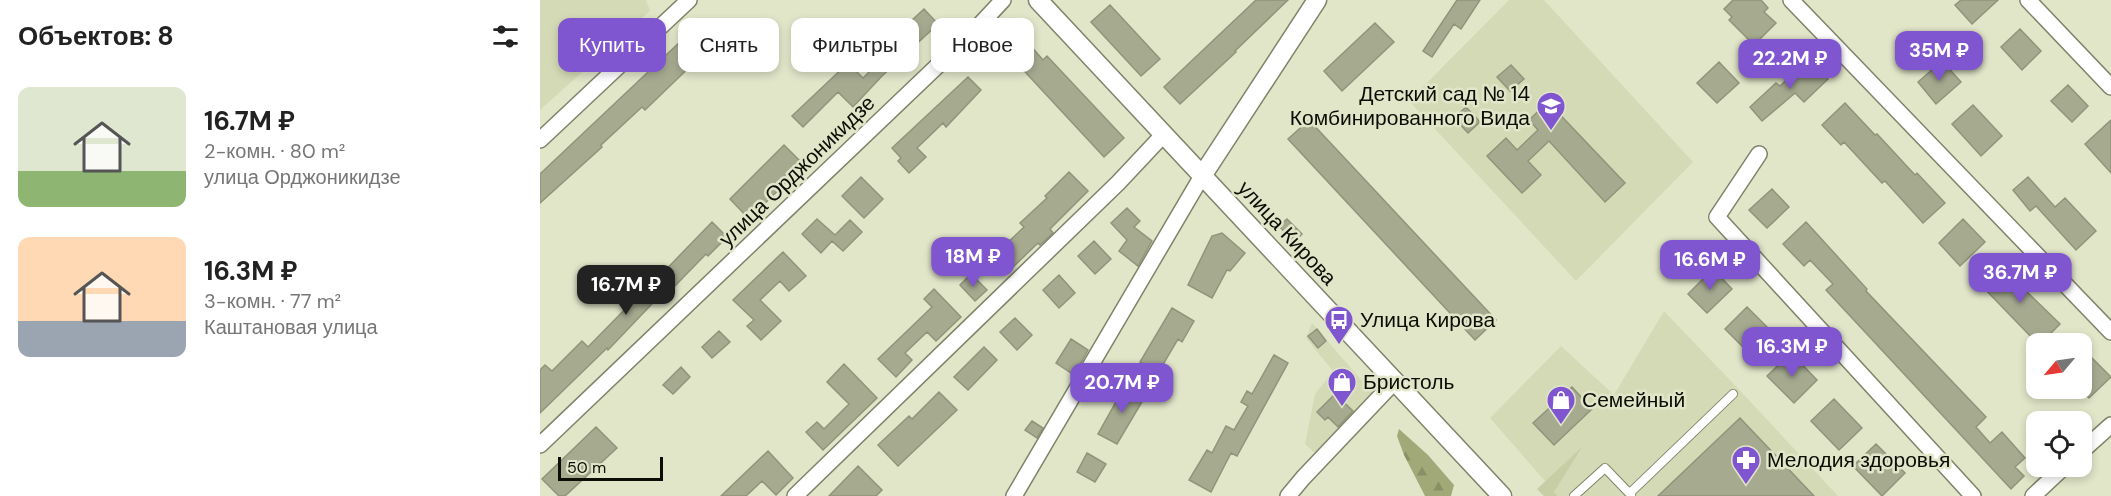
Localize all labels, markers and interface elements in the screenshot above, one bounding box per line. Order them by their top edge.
chip: Купить [558,18,666,72]
chip: Снять [678,18,779,72]
chip: Фильтры [791,18,919,72]
chip: Новое [931,18,1034,72]
text: Объектов: 8 [18,19,174,53]
icon: filters [489,20,522,53]
pin: 35M ₽ [1897,31,1981,82]
text: 35M ₽ [1909,37,1969,63]
pin: 22.2M ₽ [1735,39,1845,90]
text: 22.2M ₽ [1752,45,1828,71]
place label: Детский сад № 14 Комбинированного Вида [1290,80,1530,132]
street label: улица Орджоникидзе [713,89,881,253]
school or university icon: Детский сад № 14 Комбинированного Вида [1535,90,1567,132]
text: 16.7M ₽ [204,104,295,138]
icon: home [66,111,138,183]
text: 2-комн. · 80 m² [204,138,345,164]
text: улица Орджоникидзе [204,164,401,190]
street label: улица Кирова [1231,175,1343,291]
pin: 18M ₽ [931,237,1015,288]
pin: 16.6M ₽ [1655,240,1765,291]
text: 18M ₽ [945,243,1001,269]
text: 16.6M ₽ [1674,246,1746,272]
pin: 36.7M ₽ [1965,253,2075,304]
text: 16.3M ₽ [204,254,297,288]
text: 36.7M ₽ [1983,259,2057,285]
icon: home [66,261,138,333]
pin: 16.7M ₽ [571,265,681,316]
text: 16.7M ₽ [591,271,661,297]
text: 3-комн. · 77 m² [204,288,341,314]
bus stop icon: Улица Кирова [1323,304,1355,346]
place label: Улица Кирова [1360,306,1495,334]
text: Каштановая улица [204,314,378,340]
pin: 16.3M ₽ [1737,327,1847,378]
text: 16.3M ₽ [1756,333,1828,359]
north arrow [2026,333,2092,399]
map controls [2026,333,2092,477]
pin: 20.7M ₽ [1067,363,1177,414]
shop icon: Бристоль [1326,366,1358,408]
place label: Бристоль [1363,368,1455,396]
text: 20.7M ₽ [1084,369,1160,395]
shop icon: Семейный [1545,384,1577,426]
place label: Семейный [1582,386,1685,414]
button: locate [2026,411,2092,477]
pharmacy icon: Мелодия здоровья [1730,444,1762,486]
place label: Мелодия здоровья [1767,446,1950,474]
scale bar [558,454,663,482]
text: 50 m [567,457,606,478]

